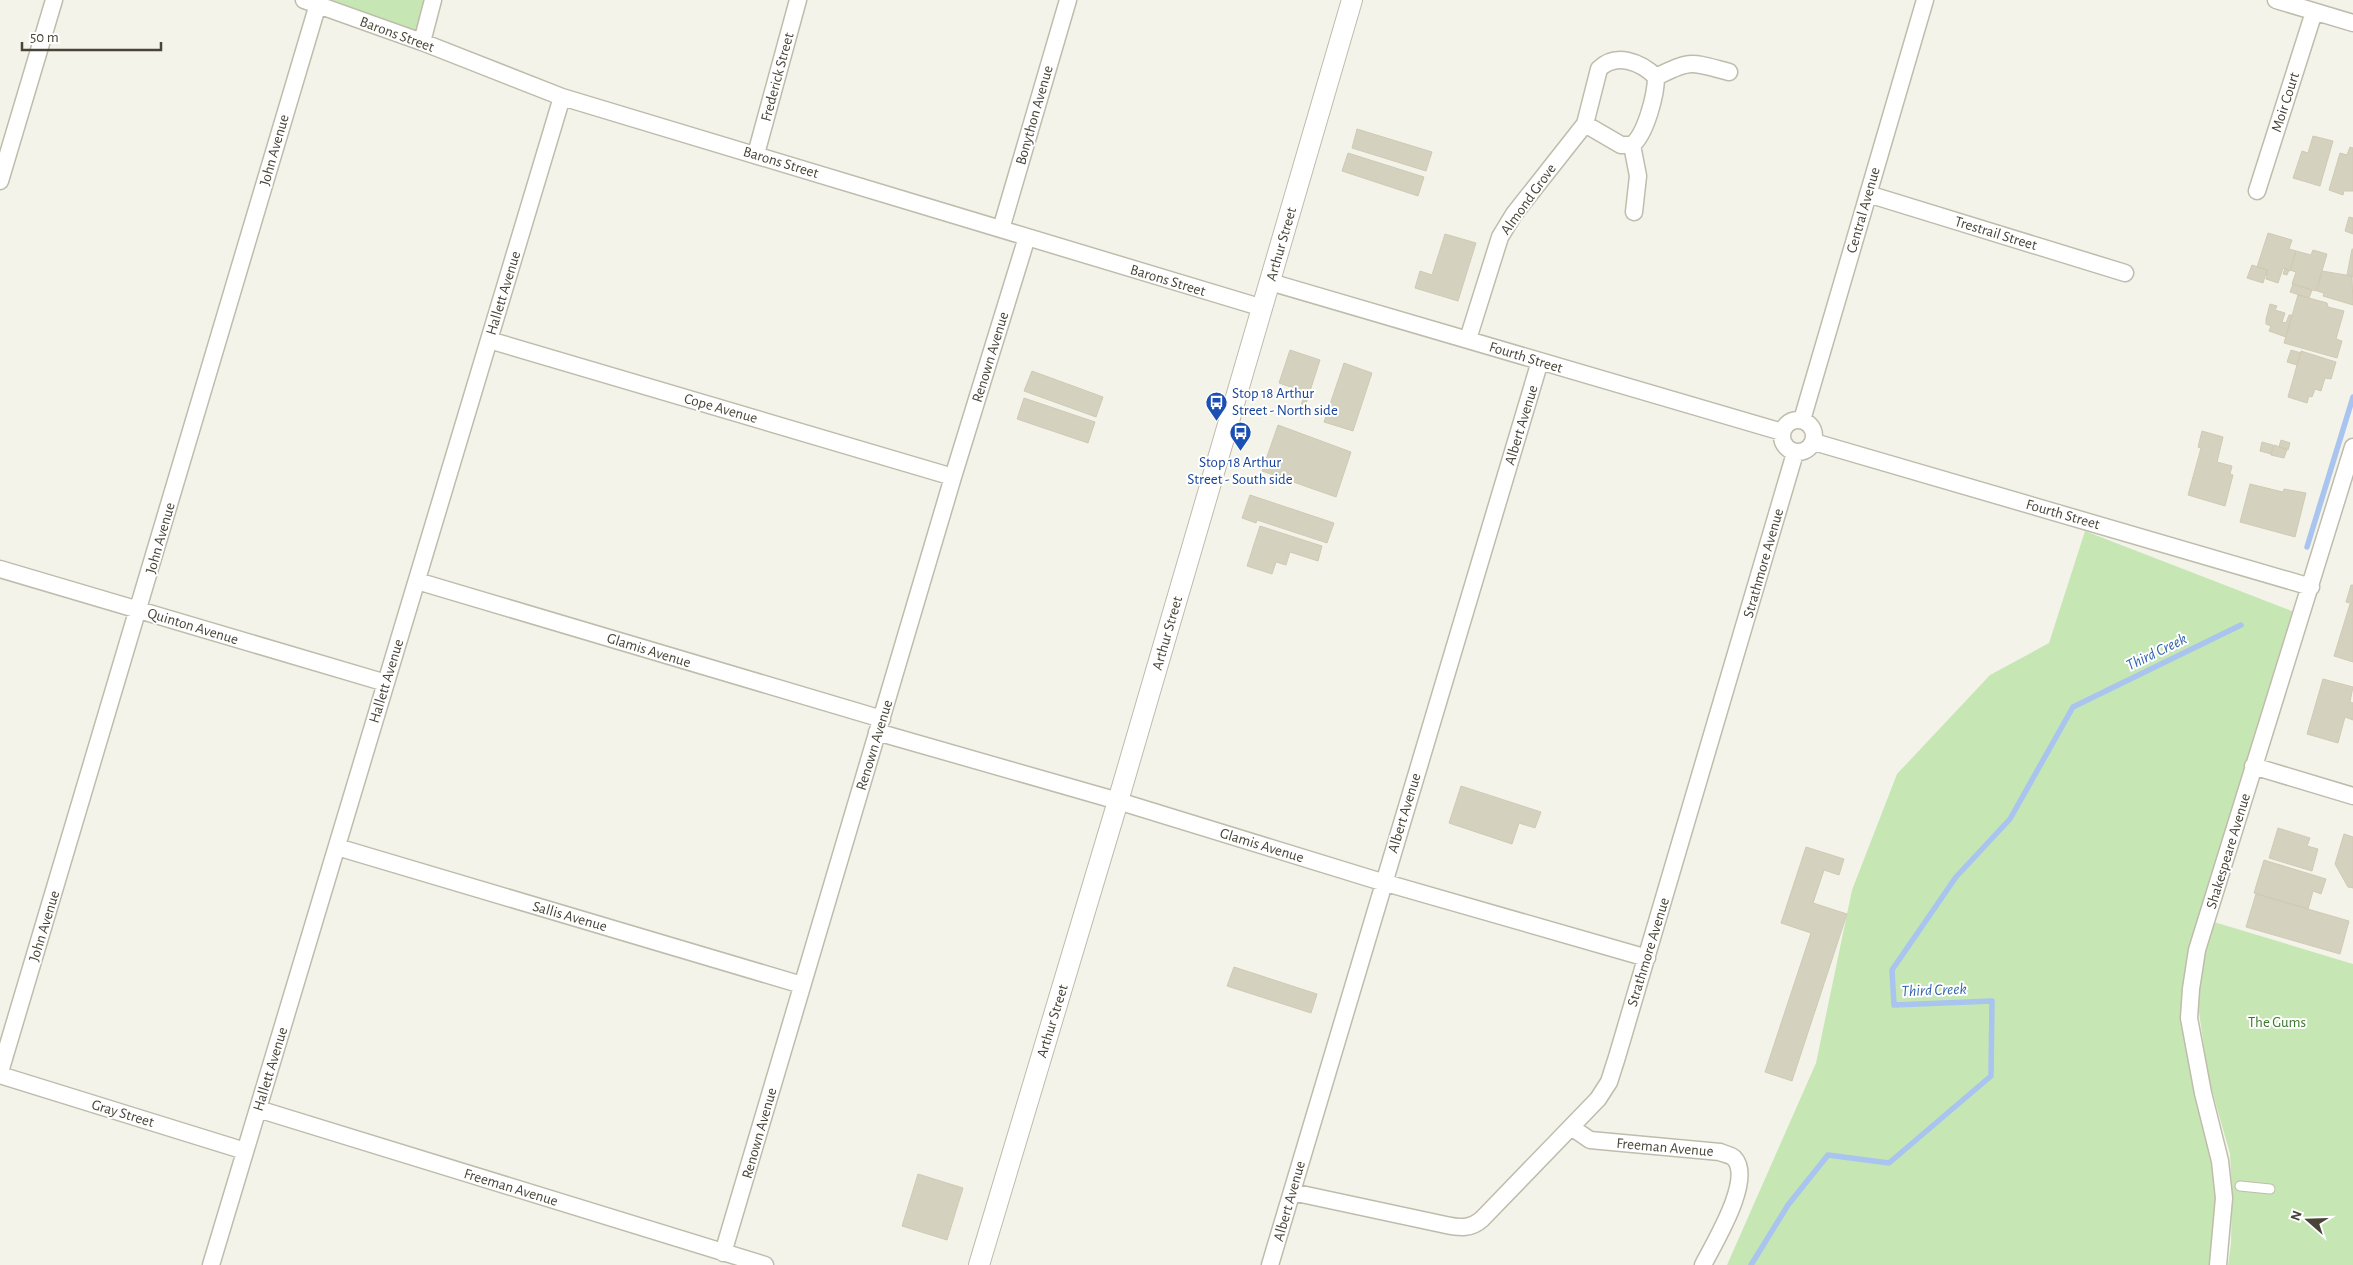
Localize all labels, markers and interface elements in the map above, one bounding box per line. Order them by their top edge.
street label: Barons Street [358,14,436,55]
scale bar [22,20,161,52]
text: 50 m [30,30,59,45]
street label: Frederick Street [758,31,797,123]
street label: Bonython Avenue [1013,64,1056,167]
street label: Moir Court [2269,70,2302,134]
street label: John Avenue [257,113,292,187]
street label: Barons Street [741,144,821,181]
street label: Almond Grove [1498,161,1559,237]
street label: Central Avenue [1844,165,1883,255]
street label: Arthur Street [1264,205,1299,283]
street label: Trestrail Street [1953,214,2039,253]
street label: Hallett Avenue [484,249,523,337]
street label: Barons Street [1128,262,1208,299]
street label: Renown Avenue [970,310,1011,404]
street label: Fourth Street [1487,339,1565,376]
street label: Albert Avenue [1502,383,1541,467]
place label: Stop 18 Arthur Street - North side [1232,386,1338,418]
bus stop icon: Stop 18 Arthur Street - North side [1204,390,1228,421]
street label: Cope Avenue [682,391,759,426]
bus stop icon: Stop 18 Arthur Street - South side [1228,421,1252,452]
place label: Stop 18 Arthur Street - South side [1187,455,1293,487]
street label: Fourth Street [2024,497,2102,532]
street label: John Avenue [143,501,178,575]
street label: Strathmore Avenue [1741,507,1786,620]
street label: Arthur Street [1150,594,1185,672]
street label: Quinton Avenue [146,606,240,647]
water label: Third Creek [2124,630,2189,673]
street label: Glamis Avenue [605,631,693,670]
street label: Hallett Avenue [367,637,406,725]
street label: Renown Avenue [854,698,895,792]
street label: Albert Avenue [1385,771,1424,855]
street label: Shakespeare Avenue [2204,792,2253,911]
street label: Glamis Avenue [1218,826,1306,865]
street label: John Avenue [27,889,62,963]
street label: Strathmore Avenue [1625,896,1672,1008]
street label: Sallis Avenue [531,899,609,934]
water label: Third Creek [1901,981,1967,999]
street label: Arthur Street [1034,982,1071,1060]
park label: The Gums [2248,1015,2306,1030]
street label: Hallett Avenue [251,1025,290,1113]
street label: Renown Avenue [739,1086,780,1180]
street label: Gray Street [90,1097,156,1130]
street label: Freeman Avenue [1616,1136,1714,1159]
street label: Albert Avenue [1271,1159,1308,1243]
street label: Freeman Avenue [462,1166,560,1209]
north arrow [2283,1195,2333,1245]
text: N [2288,1209,2305,1223]

